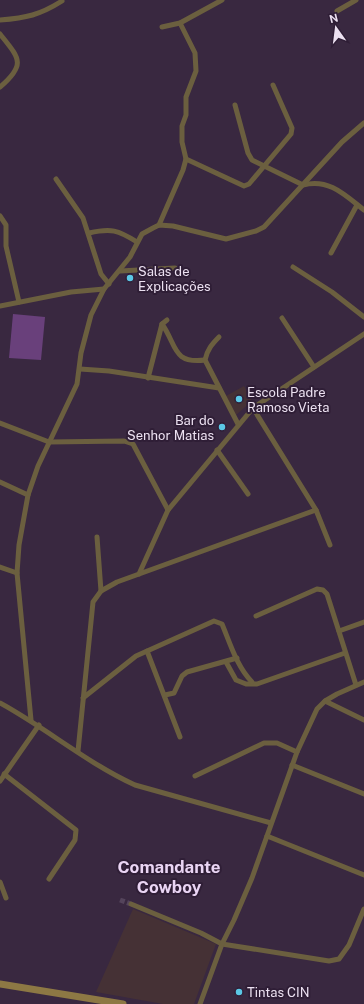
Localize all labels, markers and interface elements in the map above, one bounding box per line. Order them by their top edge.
north arrow [316,8,356,48]
text: N [328,11,339,25]
place label: Salas de Explicações [138,264,211,294]
marker: Salas de Explicações [125,273,135,283]
place label: Escola Padre Ramoso Vieta [247,385,329,415]
marker: Escola Padre Ramoso Vieta [234,394,244,404]
place label: Bar do Senhor Matias [127,413,214,443]
marker: Bar do Senhor Matias [217,422,227,432]
district label: Comandante Cowboy [117,857,221,897]
place label: Tintas CIN [247,985,310,1000]
marker: Tintas CIN [234,987,244,997]

